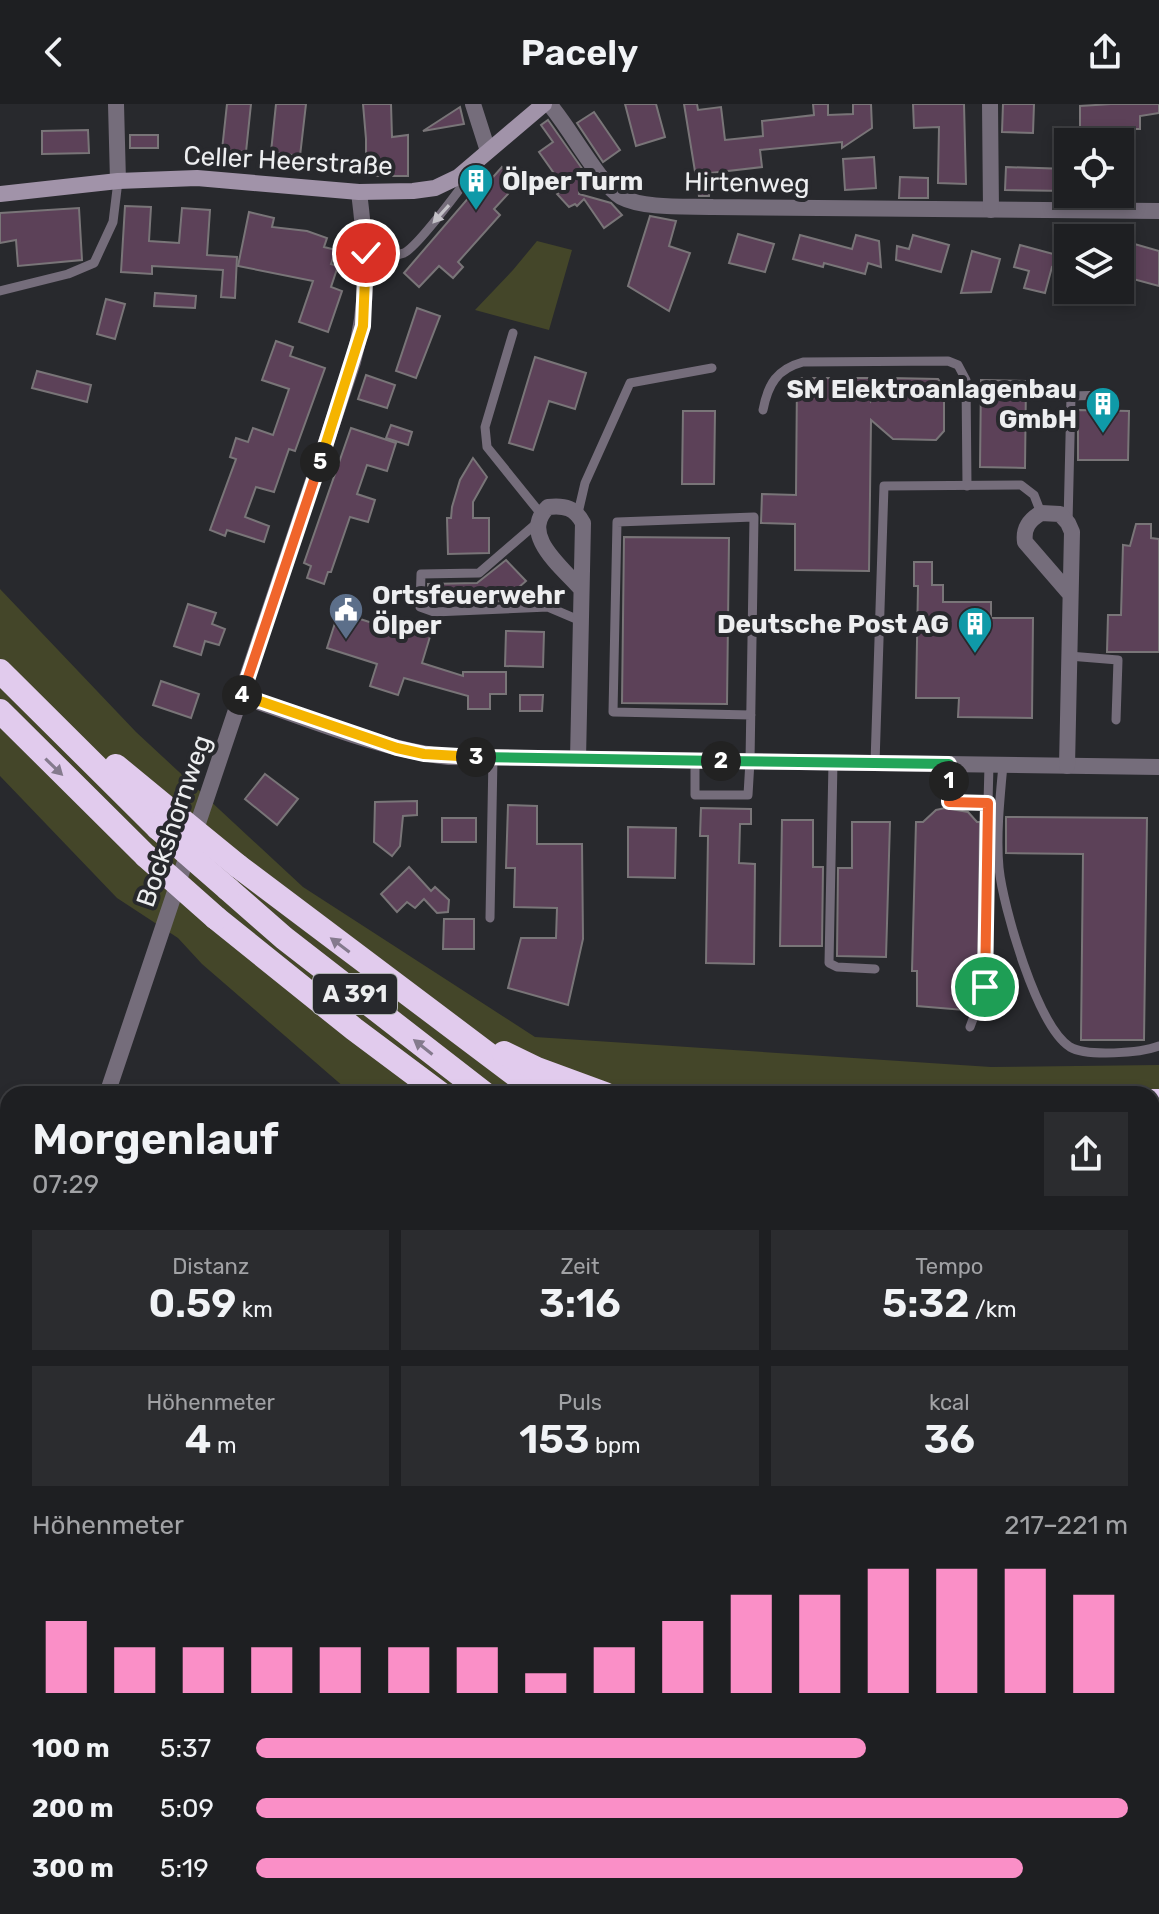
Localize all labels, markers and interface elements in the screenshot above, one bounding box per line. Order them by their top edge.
icon: back [32,30,76,74]
icon: share [1083,30,1127,74]
text: Pacely [521,31,638,74]
map controls [1054,128,1134,304]
button: locate [1054,128,1134,208]
street label: Celler Heerstraße [183,140,393,182]
building icon: Ölper Turm [457,162,495,212]
place label: Ölper Turm [502,166,643,197]
street label: Hirtenweg [684,166,810,200]
one-way arrow [433,203,450,223]
pin [332,219,400,287]
button: layers [1054,224,1134,304]
icon: check [344,231,388,275]
place label: SM Elektroanlagenbau GmbH [786,374,1077,435]
building icon: SM Elektroanlagenbau GmbH [1084,385,1122,435]
pin: 5 [300,442,340,482]
text: 5 [313,448,327,475]
place label: Ortsfeuerwehr Ölper [372,580,565,641]
public building icon: Ortsfeuerwehr Ölper [327,591,365,641]
building icon: Deutsche Post AG [956,605,994,655]
place label: Deutsche Post AG [717,609,949,640]
pin: 4 [222,675,262,715]
text: 4 [234,681,250,708]
street label: Bockshornweg [130,731,218,911]
pin: 3 [456,737,496,777]
pin: 2 [701,741,741,781]
text: 3 [469,743,483,770]
text: 2 [714,747,728,774]
one-way arrow [44,758,63,776]
pin: 1 [929,761,969,801]
text: 1 [944,767,954,794]
one-way arrow [330,937,351,953]
pin [951,953,1019,1021]
icon: arrive [963,965,1007,1009]
road number: A 391 [313,974,397,1014]
one-way arrow [413,1040,433,1056]
button: share [1044,1112,1128,1196]
text: Morgenlauf [32,1113,279,1165]
text: 07:29 [32,1169,99,1200]
text: Distanz [172,1253,249,1280]
text: Zeit [560,1253,600,1280]
text: Tempo [915,1253,983,1280]
text: 0.59 [149,1280,236,1327]
text: 3:16 [539,1280,621,1327]
text: 5:32 [882,1280,970,1327]
text: km [236,1296,273,1323]
text: /km [970,1296,1017,1323]
text: Höhenmeter [146,1389,275,1416]
text: Puls [558,1389,602,1416]
text: kcal [929,1389,970,1416]
text: 4 [185,1416,212,1463]
text: 153 [519,1416,590,1463]
text: 36 [924,1416,975,1463]
text: m [212,1432,236,1459]
text: bpm [590,1432,641,1459]
text: Höhenmeter [32,1510,184,1541]
text: 217–221 m [1004,1510,1128,1541]
text: 100 m [32,1733,110,1764]
text: 5:37 [160,1733,211,1764]
text: 200 m [32,1793,114,1824]
text: 5:09 [160,1793,214,1824]
text: 300 m [32,1853,114,1884]
text: 5:19 [160,1853,209,1884]

